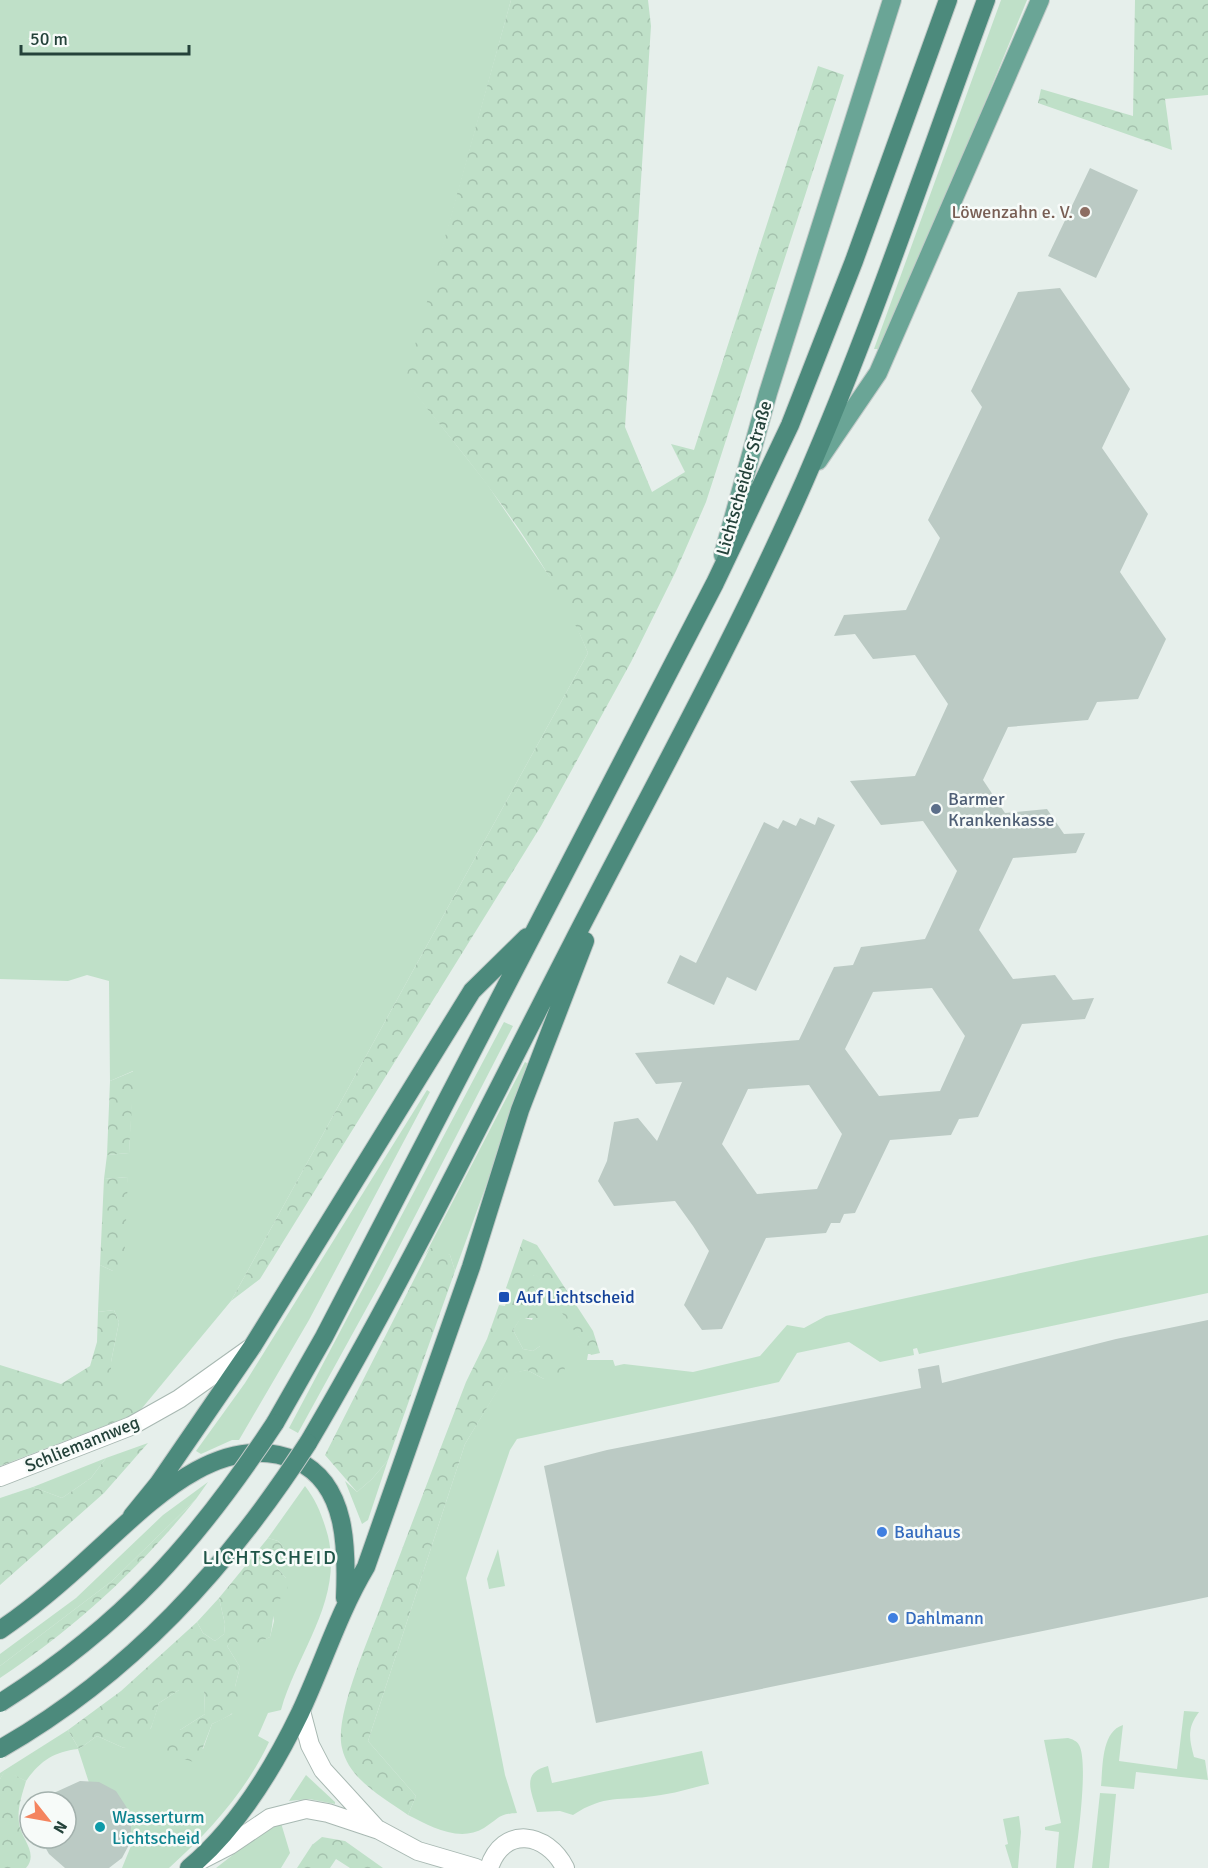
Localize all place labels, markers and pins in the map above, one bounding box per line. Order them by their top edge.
place label: Löwenzahn e. V. [951,201,1073,223]
marker: Löwenzahn e. V. [1078,205,1092,219]
place label: Barmer Krankenkasse [948,788,1055,831]
marker: Barmer Krankenkasse [929,802,943,816]
place label: Auf Lichtscheid [516,1286,635,1308]
marker: Auf Lichtscheid [497,1290,511,1304]
place label: Bauhaus [894,1521,961,1543]
marker: Bauhaus [875,1525,889,1539]
place label: Dahlmann [905,1607,984,1629]
marker: Dahlmann [886,1611,900,1625]
place label: Wasserturm Lichtscheid [112,1806,205,1849]
marker: Wasserturm Lichtscheid [93,1820,107,1834]

